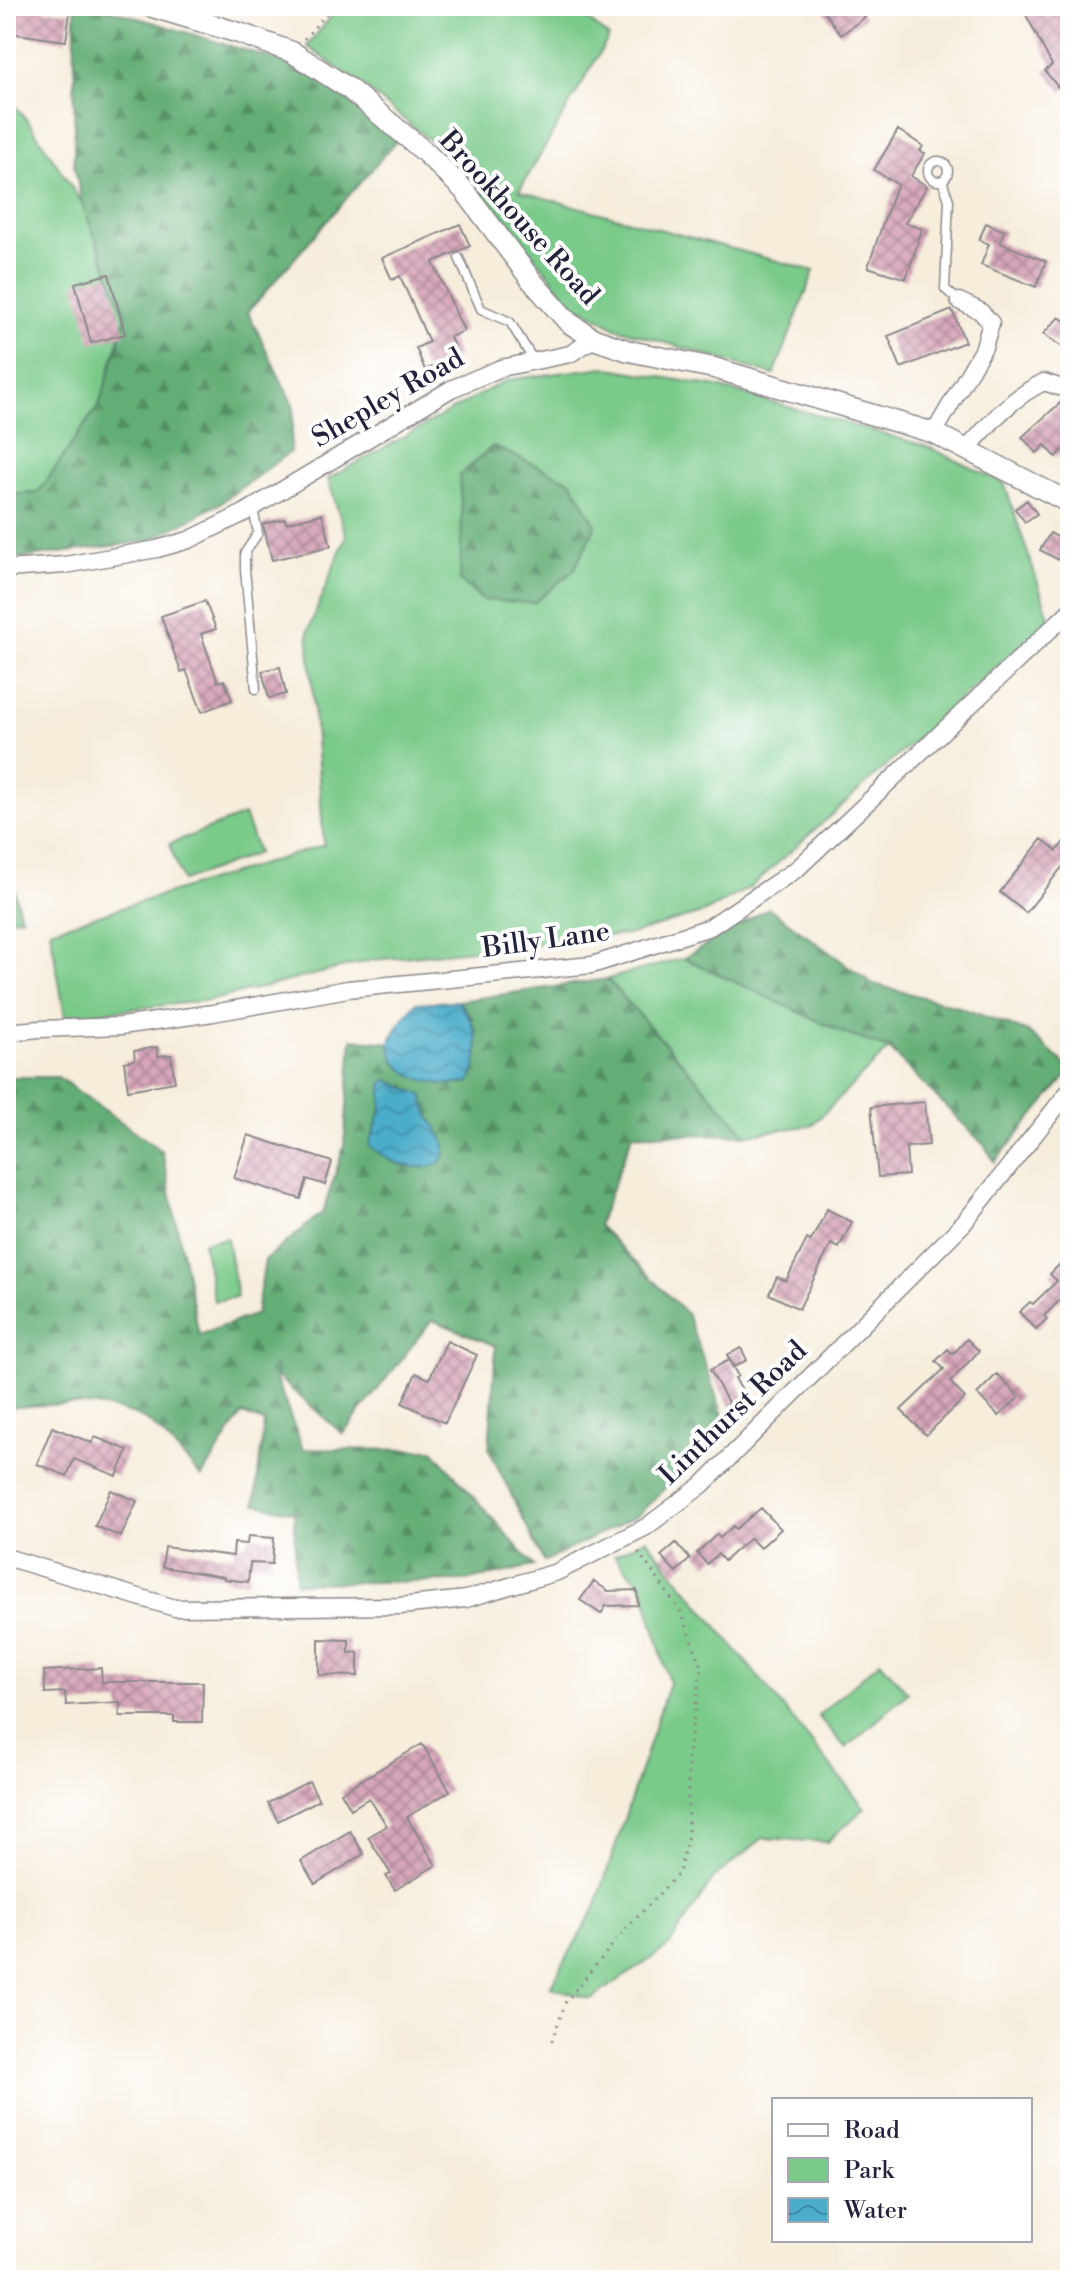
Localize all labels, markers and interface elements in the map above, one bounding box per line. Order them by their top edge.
street label: Brookhouse Road [431,123,607,313]
street label: Shepley Road [306,340,470,456]
street label: Billy Lane [479,914,612,966]
street label: Linthurst Road [652,1333,814,1492]
legend [772,2098,1032,2242]
text: Road [844,2116,900,2146]
text: Park [844,2156,895,2186]
text: Water [843,2196,907,2226]

